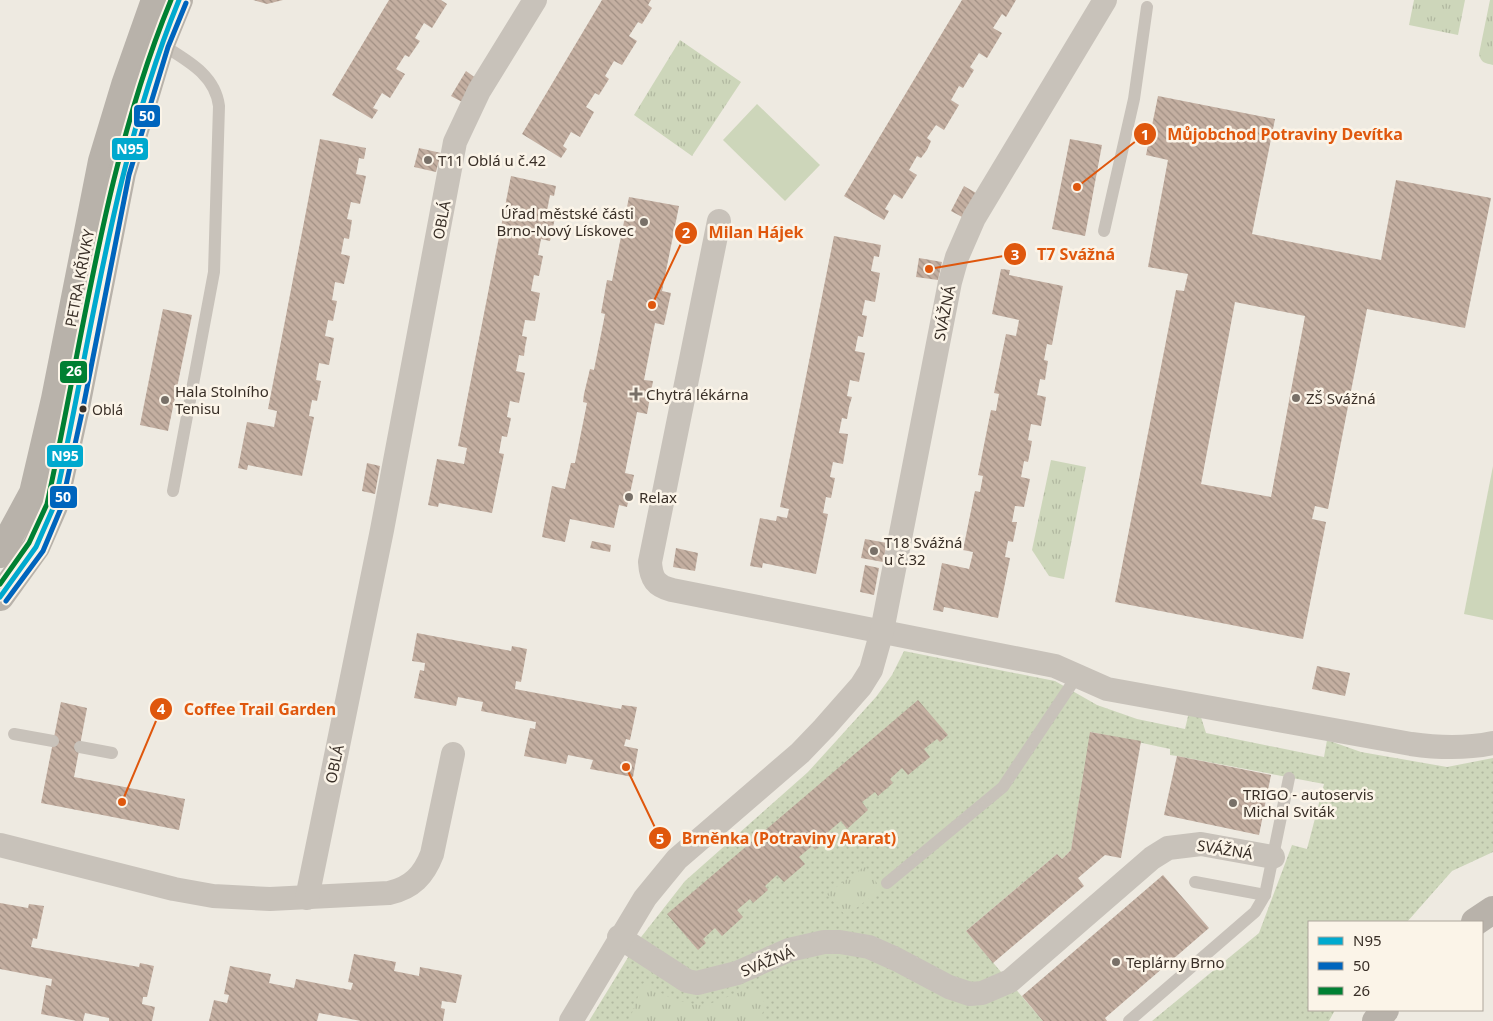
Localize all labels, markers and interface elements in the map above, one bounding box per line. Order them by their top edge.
line badge: 50 [133,104,161,128]
text: 50 [139,106,155,125]
callout: Můjobchod Potraviny Devítka [1133,119,1413,150]
text: Můjobchod Potraviny Devítka [1167,123,1403,145]
text: 1 [1141,124,1149,144]
line badge: N95 [111,137,149,161]
text: N95 [116,139,144,158]
place label: T11 Oblá u č.42 [438,150,546,170]
marker: T11 Oblá u č.42 [422,154,434,166]
street label: OBLÁ [427,199,455,241]
place label: Úřad městské části Brno-Nový Lískovec [497,203,634,240]
marker: Úřad městské části Brno-Nový Lískovec [638,216,650,228]
callout: Milan Hájek [673,217,813,248]
text: Milan Hájek [709,221,803,243]
text: 2 [682,222,691,242]
street label: PETRA KŘIVKY [60,227,98,329]
callout: T7 Svážná [1002,239,1125,270]
text: T7 Svážná [1037,243,1115,265]
text: 3 [1011,244,1019,264]
street label: SVÁŽNÁ [929,283,959,342]
line badge: 26 [59,360,88,384]
text: 26 [66,361,82,380]
place label: Hala Stolního Tenisu [175,381,269,418]
place label: Chytrá lékárna [646,384,749,404]
marker: Chytrá lékárna [630,388,642,400]
place label: ZŠ Svážná [1306,388,1376,408]
marker: ZŠ Svážná [1290,392,1302,404]
marker: Hala Stolního Tenisu [159,394,171,406]
place label: Oblá [92,400,123,419]
marker: Oblá [78,404,88,414]
line badge: N95 [46,444,84,468]
text: N95 [51,446,79,465]
line badge: 50 [49,485,78,509]
text: 50 [55,487,71,506]
place label: Relax [639,487,677,507]
marker: Relax [623,491,635,503]
place label: T18 Svážná u č.32 [884,532,962,569]
marker: T18 Svážná u č.32 [868,545,880,557]
callout: Coffee Trail Garden [149,694,346,725]
text: 4 [157,698,166,718]
text: Coffee Trail Garden [184,698,336,720]
street label: OBLÁ [320,742,348,785]
place label: TRIGO - autoservis Michal Sviták [1243,784,1374,821]
marker: TRIGO - autoservis Michal Sviták [1227,797,1239,809]
callout: Brněnka (Potraviny Ararat) [647,823,907,854]
text: Brněnka (Potraviny Ararat) [682,827,896,849]
text: 5 [656,828,664,848]
street label: SVÁŽNÁ [1196,835,1255,863]
legend [1308,921,1483,1011]
text: N95 [1353,930,1382,950]
street label: SVÁŽNÁ [737,941,797,981]
place label: Teplárny Brno [1126,952,1225,972]
text: 50 [1353,955,1370,975]
marker: Teplárny Brno [1110,956,1122,968]
text: 26 [1353,980,1370,1000]

